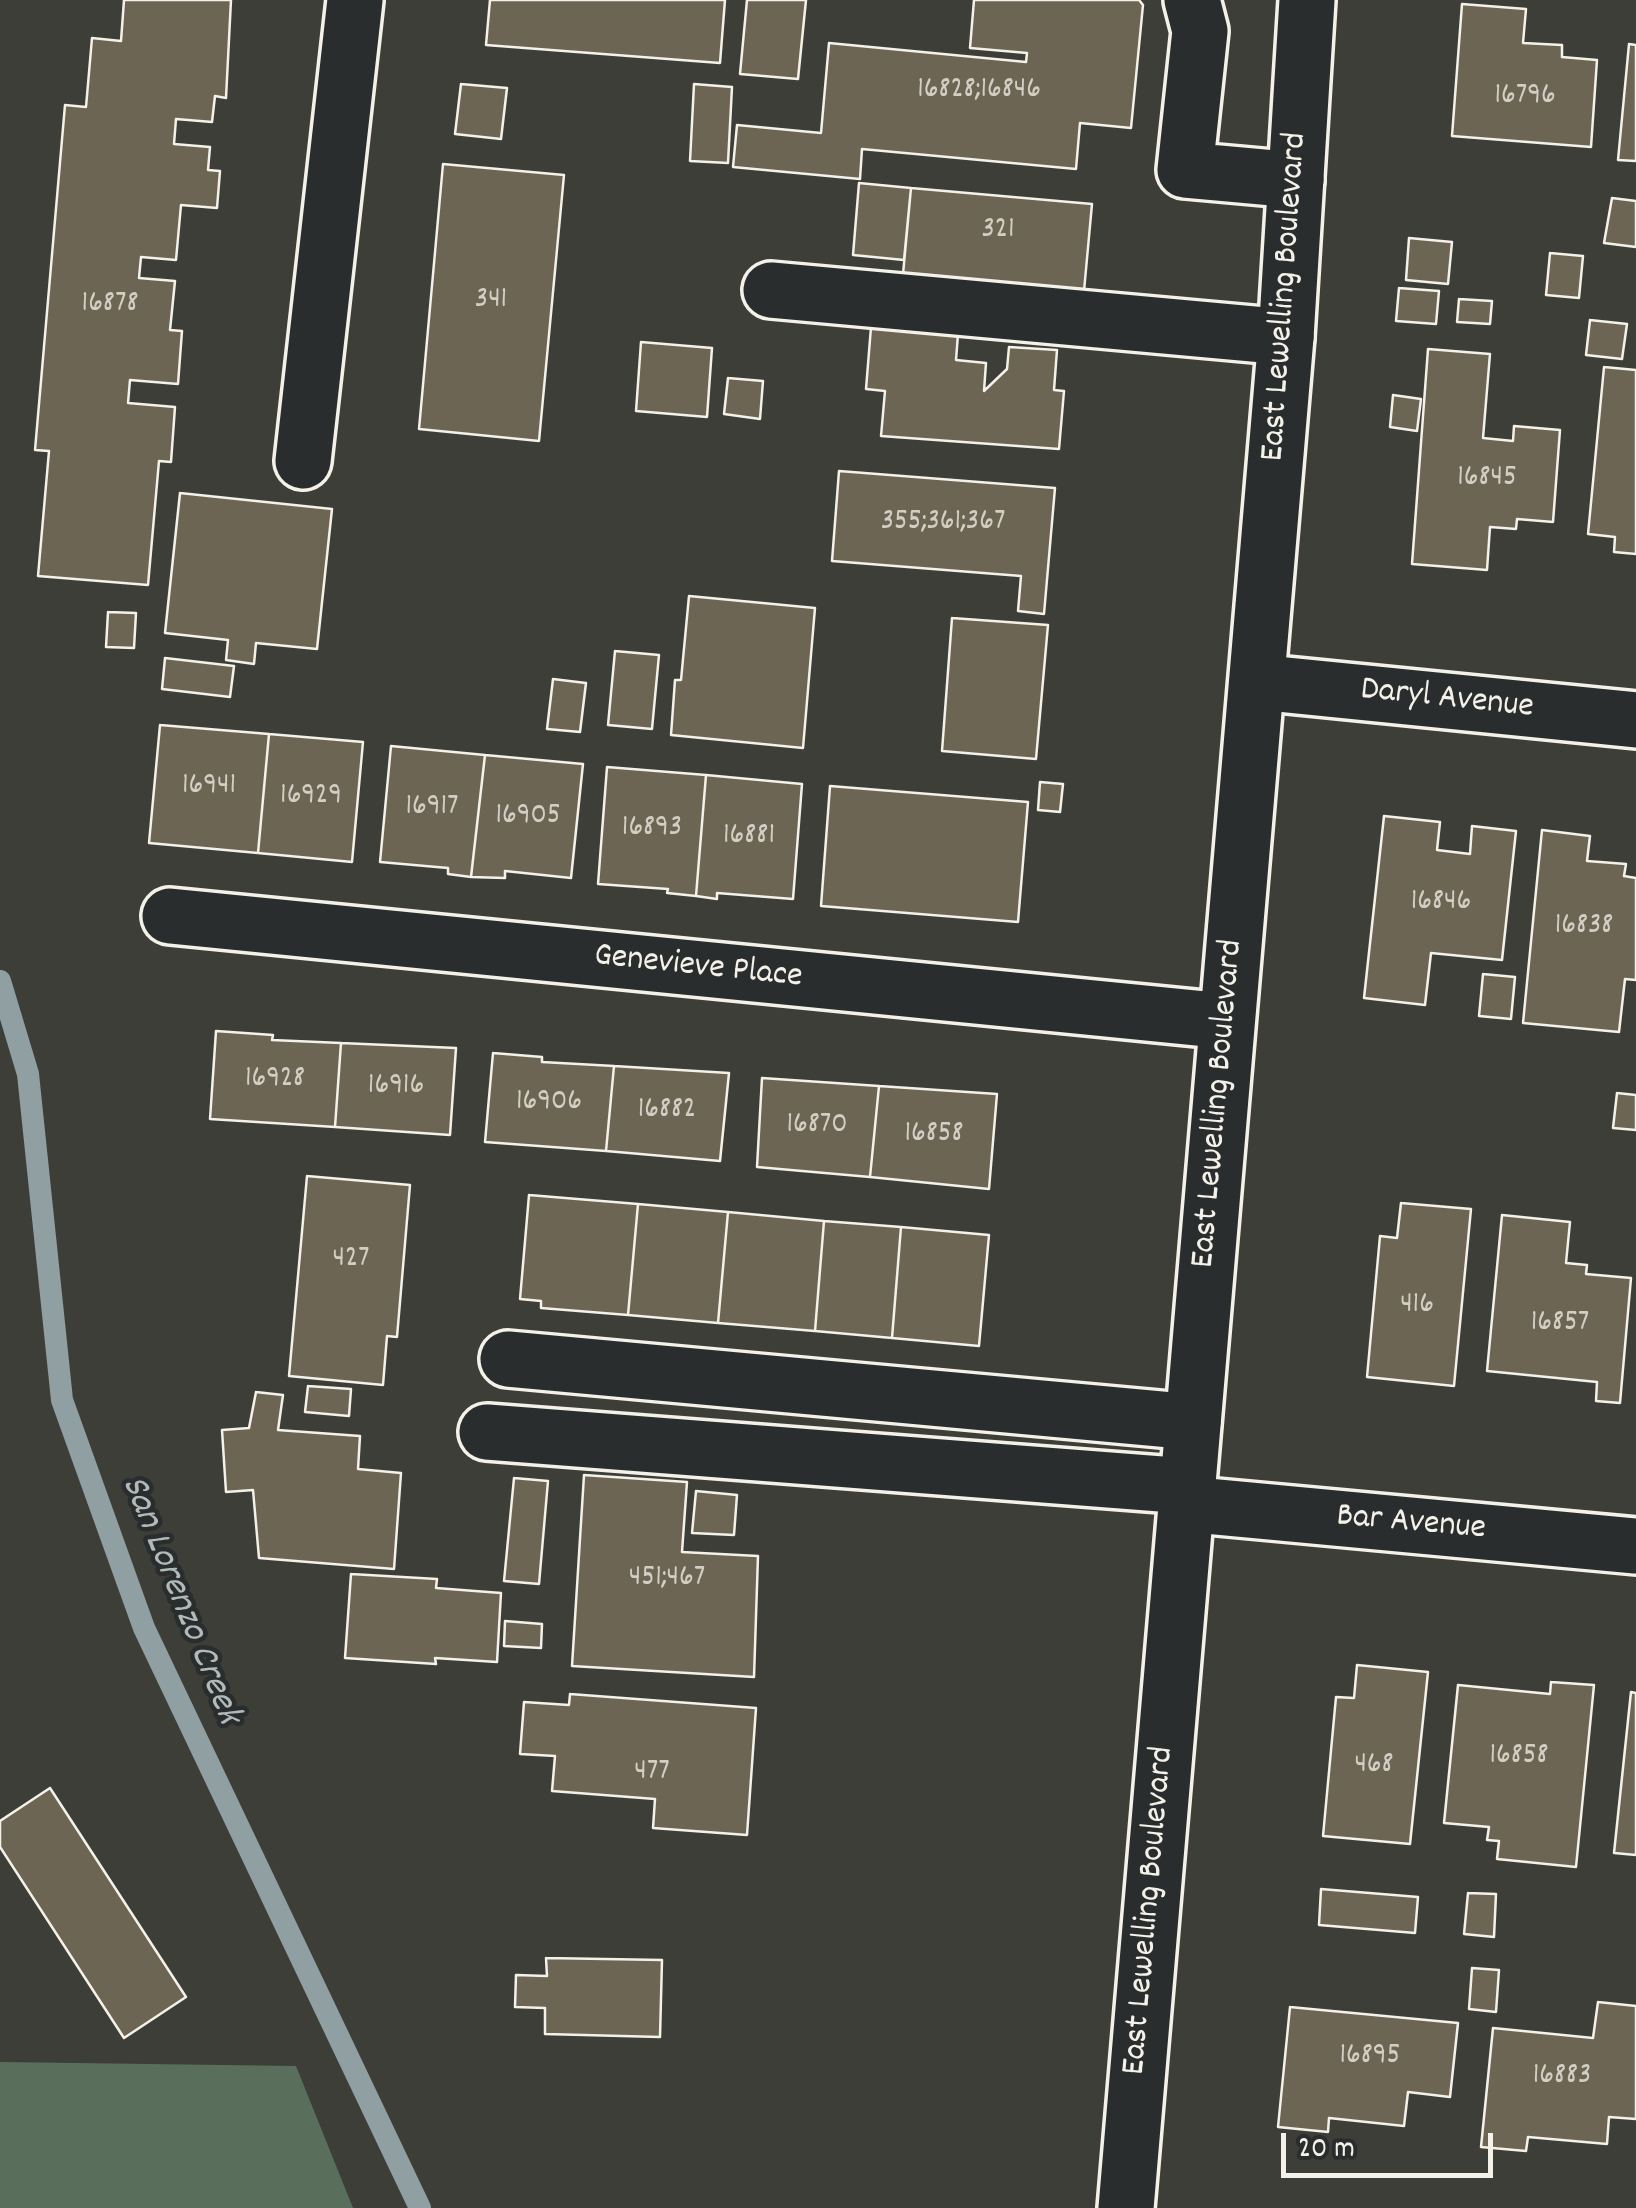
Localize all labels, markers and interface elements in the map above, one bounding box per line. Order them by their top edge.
house number: 16828;16846 [917,74,1041,110]
house number: 16796 [1494,80,1556,116]
street label: East Lewelling Boulevard [1255,131,1319,463]
house number: 321 [982,214,1014,250]
house number: 341 [475,284,507,320]
house number: 16878 [82,288,138,324]
house number: 16845 [1457,462,1517,498]
house number: 355;361;367 [881,506,1005,542]
street label: Daryl Avenue [1358,671,1536,731]
house number: 16941 [182,770,236,806]
house number: 16929 [280,780,342,816]
house number: 16917 [405,791,459,827]
house number: 16905 [495,800,561,836]
house number: 16893 [622,812,682,848]
house number: 16881 [723,820,775,856]
house number: 16846 [1411,886,1471,922]
house number: 16838 [1555,910,1613,946]
street label: Genevieve Place [592,937,804,1001]
street label: East Lewelling Boulevard [1185,938,1255,1270]
house number: 16928 [245,1063,305,1099]
house number: 16916 [368,1070,424,1106]
house number: 16906 [516,1086,582,1122]
house number: 16882 [638,1094,696,1130]
house number: 16870 [786,1109,848,1145]
house number: 16858 [904,1118,964,1154]
house number: 427 [332,1243,370,1279]
house number: 416 [1400,1289,1434,1325]
house number: 16857 [1531,1307,1589,1343]
water label: San Lorenzo Creek [107,1470,249,1732]
street label: Bar Avenue [1335,1498,1487,1552]
house number: 451;467 [629,1562,705,1598]
house number: 16858 [1489,1740,1549,1776]
street label: East Lewelling Boulevard [1116,1745,1186,2077]
house number: 468 [1354,1749,1394,1785]
house number: 477 [634,1756,670,1792]
house number: 16895 [1340,2040,1400,2076]
house number: 16883 [1533,2060,1591,2096]
scale bar [1286,2113,1498,2175]
text: 20 m [1298,2129,1355,2172]

